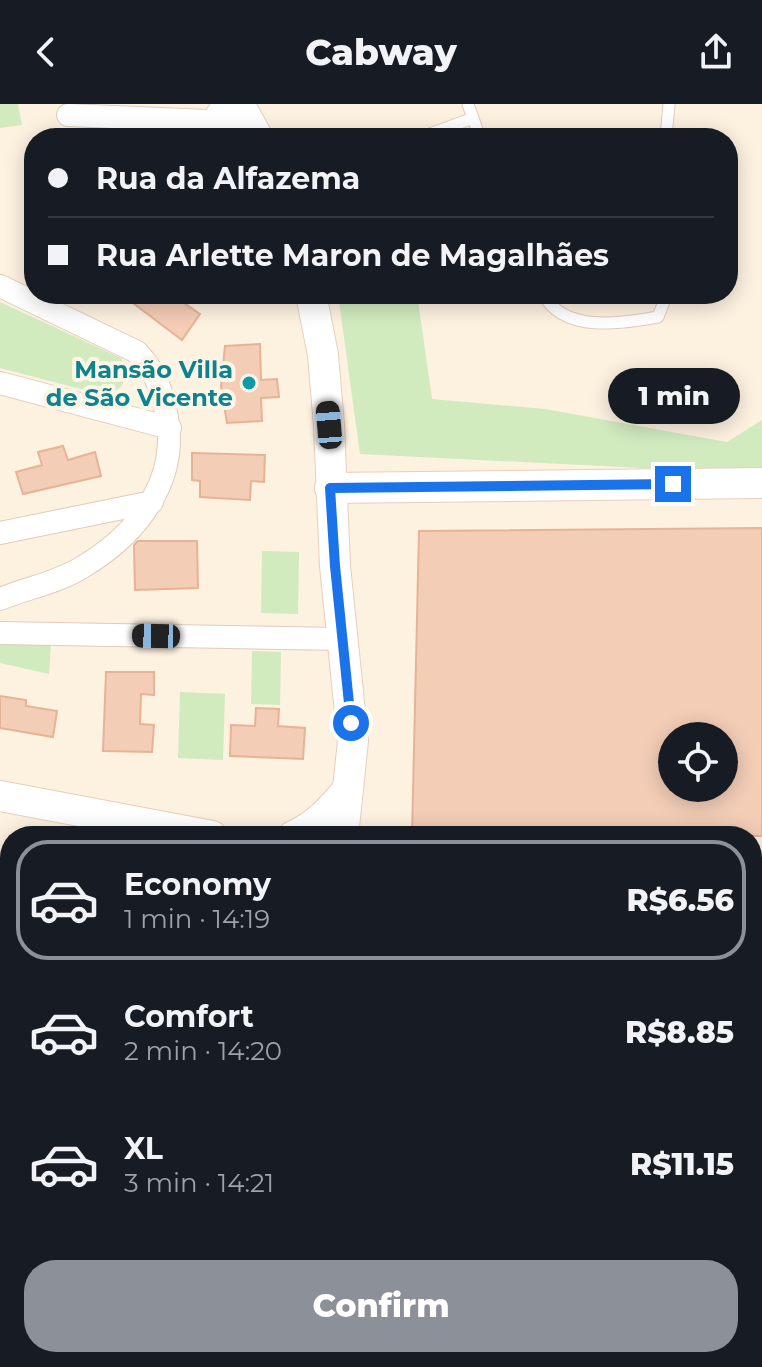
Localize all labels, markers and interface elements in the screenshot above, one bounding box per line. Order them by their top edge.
icon: back [24,30,68,74]
text: Cabway [305,30,457,74]
icon: share [694,30,738,74]
text: Rua da Alfazema [96,160,360,197]
text: Rua Arlette Maron de Magalhães [96,237,609,274]
place label: Mansão Villa de São Vicente [46,355,233,412]
callout: 1 min [607,368,739,424]
marker: Mansão Villa de São Vicente [240,374,258,392]
text: 1 min [638,380,710,412]
car [315,400,343,450]
route end [655,466,691,502]
car [132,624,180,648]
route start [333,705,369,741]
map controls [658,722,738,802]
button: locate [658,722,738,802]
icon: car [28,864,100,936]
text: Economy [124,866,271,903]
text: R$6.56 [626,882,734,919]
text: 1 min · 14:19 [124,903,270,935]
icon: car [28,996,100,1068]
text: Comfort [124,998,254,1035]
text: R$8.85 [625,1014,734,1051]
text: 2 min · 14:20 [124,1035,282,1067]
icon: car [28,1128,100,1200]
text: XL [124,1130,163,1167]
text: R$11.15 [630,1146,734,1183]
text: 3 min · 14:21 [124,1167,274,1199]
button: Confirm [24,1260,738,1352]

